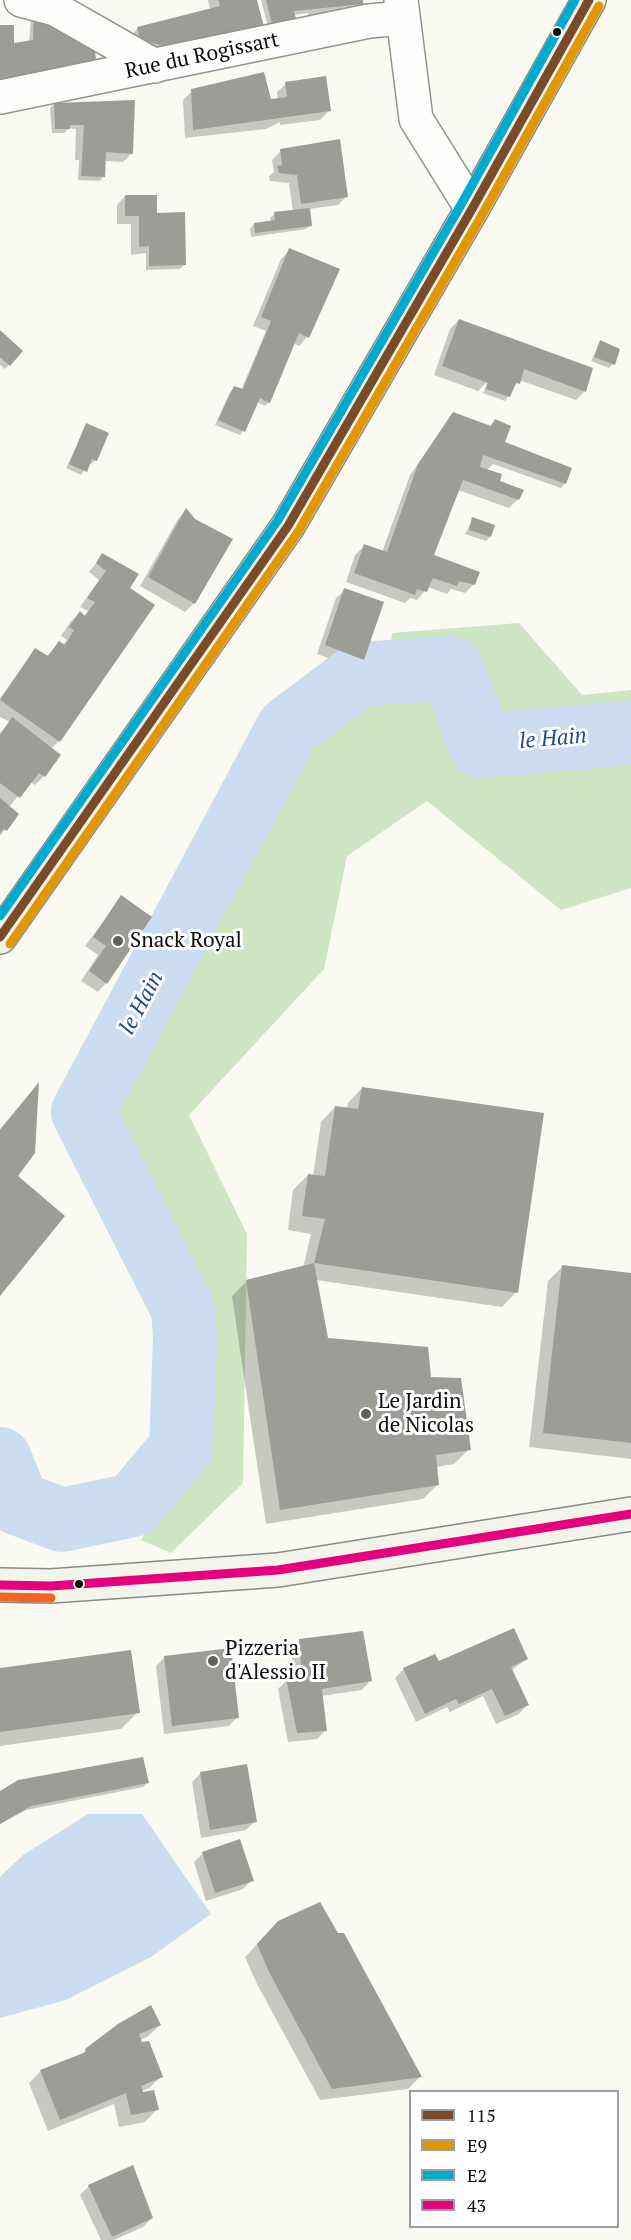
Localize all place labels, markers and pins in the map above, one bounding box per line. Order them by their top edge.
unlabelled marker [551,26,563,38]
place label: Snack Royal [130,928,242,954]
marker: Snack Royal [111,934,125,948]
place label: Le Jardin de Nicolas [378,1389,474,1439]
marker: Le Jardin de Nicolas [359,1407,373,1421]
unlabelled marker [73,1578,85,1590]
place label: Pizzeria d'Alessio II [225,1636,326,1686]
marker: Pizzeria d'Alessio II [206,1654,220,1668]

